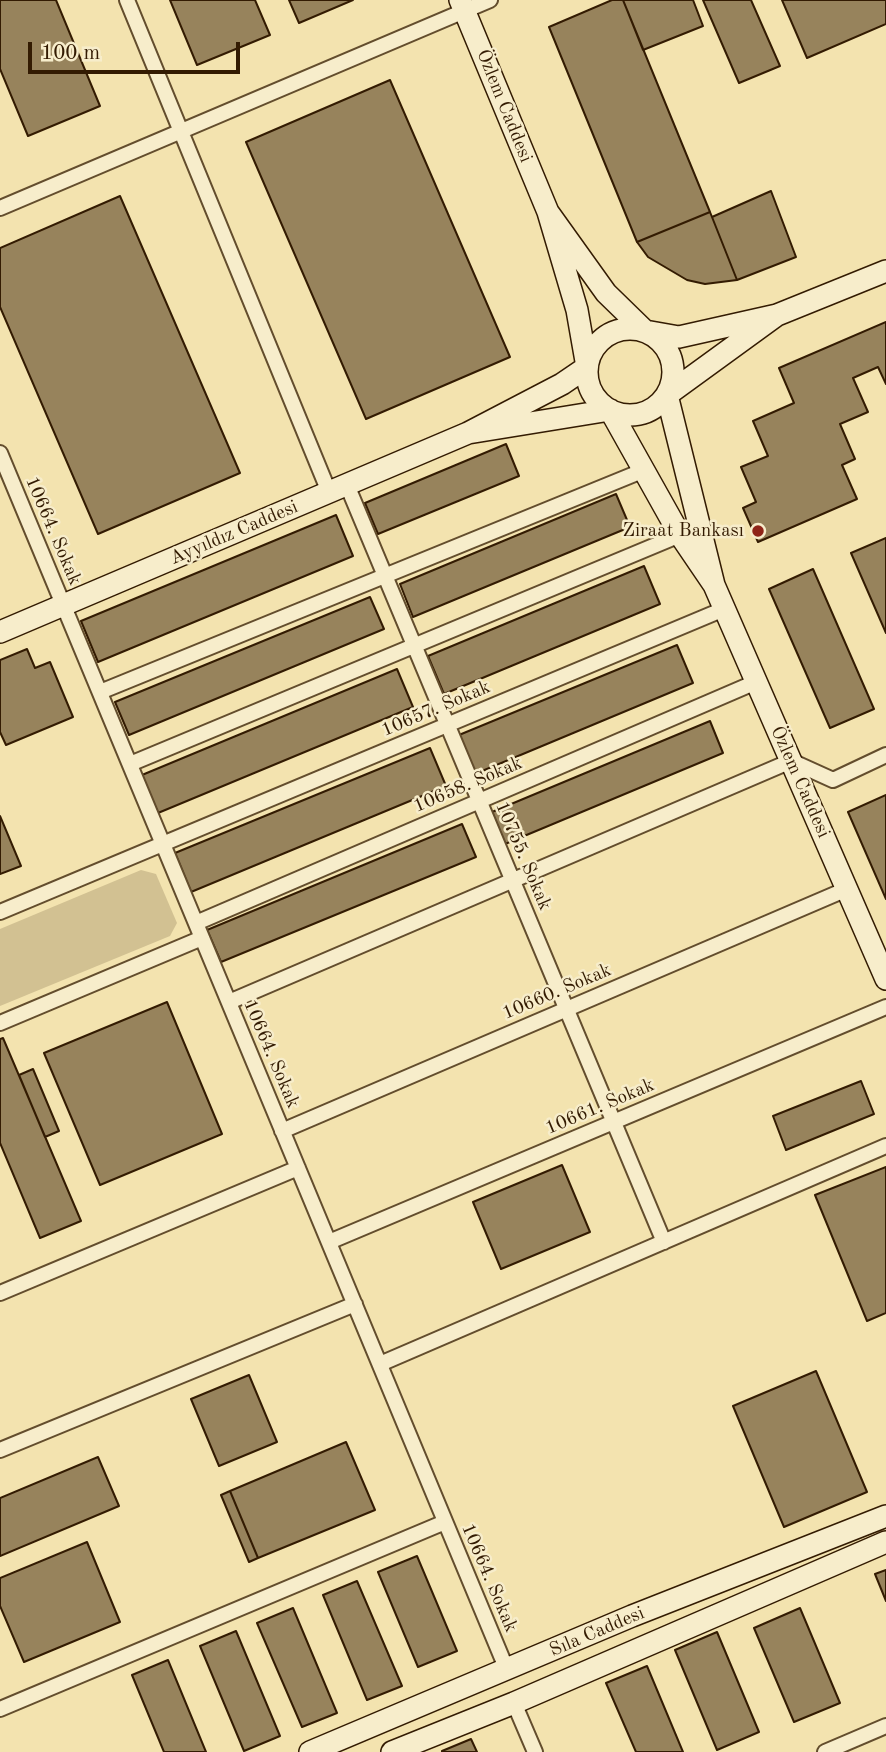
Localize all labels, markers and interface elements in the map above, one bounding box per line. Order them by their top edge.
scale bar [32,28,243,72]
text: 100 m [41,43,100,64]
street label: Özlem Caddesi [471,46,537,166]
street label: 10664. Sokak [20,473,86,589]
street label: Ayyıldız Caddesi [167,496,301,570]
place label: Ziraat Bankası [623,520,744,542]
marker: Ziraat Bankası [750,523,766,539]
street label: 10657. Sokak [378,676,494,742]
street label: Özlem Caddesi [765,723,835,841]
street label: 10658. Sokak [410,752,526,818]
street label: 10755. Sokak [490,798,556,914]
street label: 10660. Sokak [499,959,615,1025]
street label: 10664. Sokak [238,996,304,1112]
street label: 10661. Sokak [542,1074,658,1140]
street label: 10664. Sokak [456,1520,522,1636]
street label: Sıla Caddesi [546,1602,648,1662]

